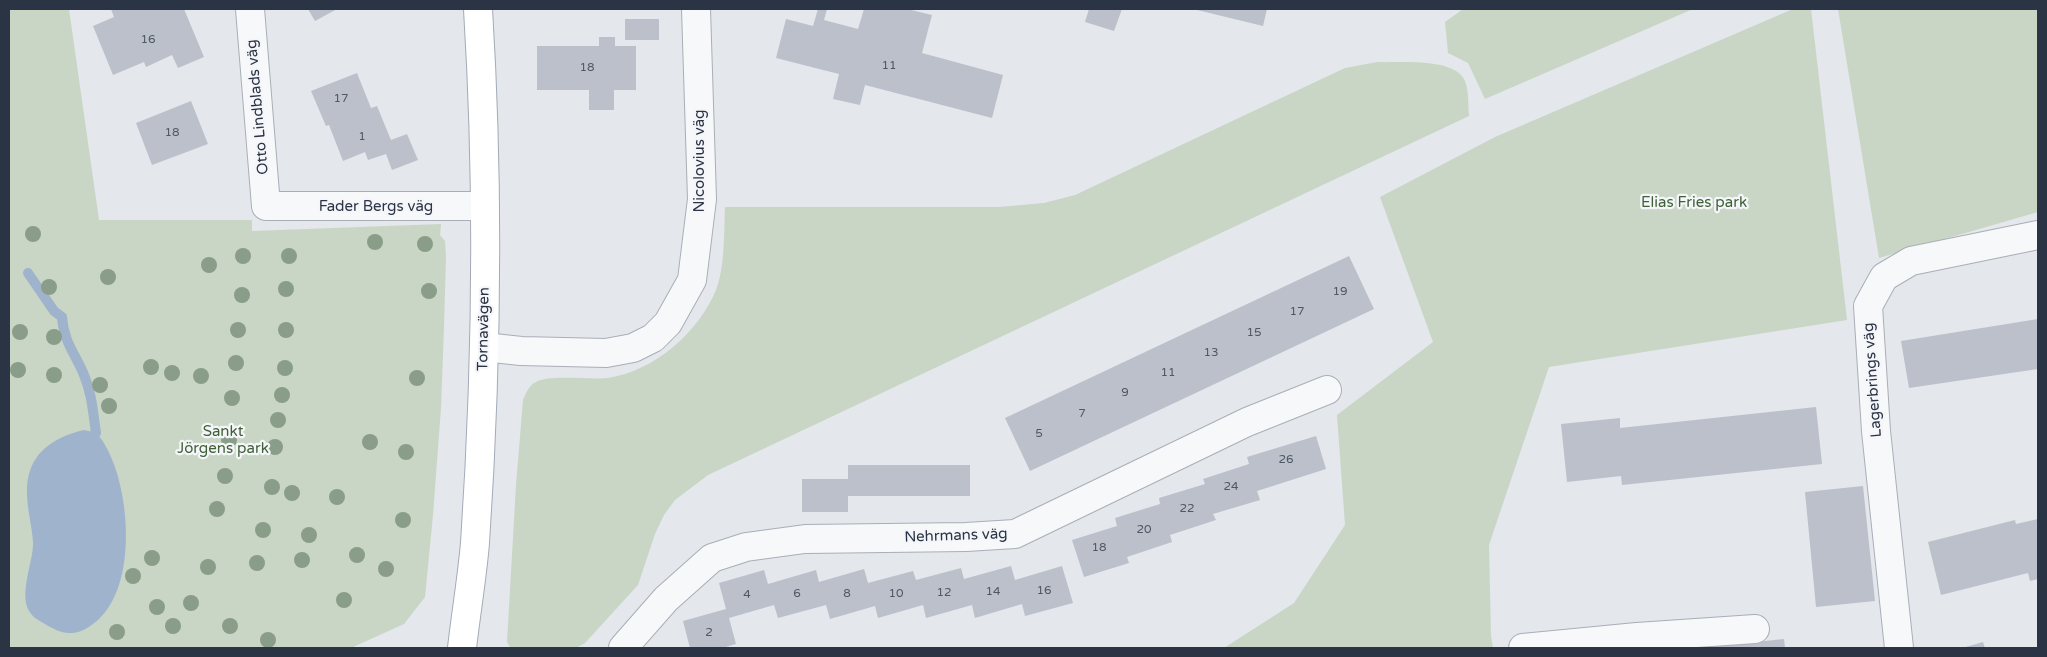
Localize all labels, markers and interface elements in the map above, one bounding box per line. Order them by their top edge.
house number: 16 [140,33,156,47]
street label: Otto Lindblads väg [243,39,273,175]
house number: 11 [881,59,897,73]
house number: 18 [579,61,595,75]
house number: 17 [333,92,349,106]
street label: Nicolovius väg [691,109,709,213]
house number: 18 [164,126,180,140]
house number: 1 [358,130,366,144]
park label: Elias Fries park [1641,194,1747,212]
street label: Fader Bergs väg [319,198,433,216]
house number: 19 [1332,285,1348,299]
street label: Tornavägen [474,287,494,371]
house number: 17 [1289,305,1305,319]
street label: Lagerbrings väg [1860,322,1886,438]
house number: 15 [1246,326,1262,340]
house number: 13 [1203,346,1219,360]
house number: 11 [1160,366,1176,380]
house number: 9 [1121,386,1129,400]
house number: 7 [1078,407,1086,421]
park label: Sankt Jörgens park [177,423,269,458]
house number: 5 [1035,427,1043,441]
house number: 26 [1278,453,1294,467]
house number: 24 [1223,480,1239,494]
house number: 22 [1179,502,1195,516]
house number: 20 [1136,523,1152,537]
street label: Nehrmans väg [904,525,1008,547]
house number: 18 [1091,541,1107,555]
house number: 16 [1036,584,1052,598]
house number: 14 [985,585,1001,599]
house number: 12 [936,586,952,600]
house number: 6 [793,587,801,601]
house number: 8 [843,587,851,601]
house number: 10 [888,587,904,601]
house number: 4 [743,588,751,602]
house number: 2 [705,626,713,640]

